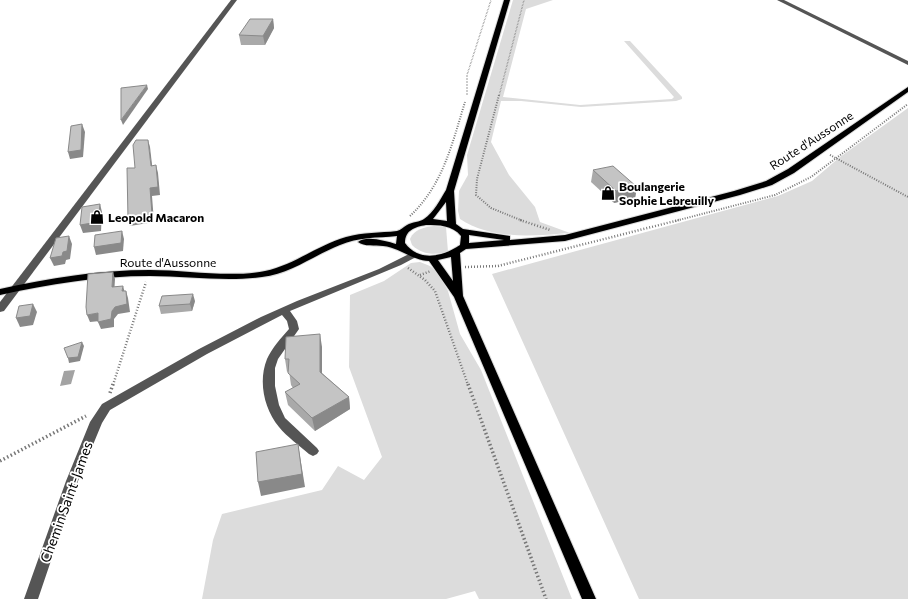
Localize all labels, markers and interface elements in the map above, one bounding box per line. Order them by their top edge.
street label: Route d'Aussonne [767,108,855,172]
place label: Boulangerie Sophie Lebreuilly [619,179,715,207]
shop icon: Boulangerie Sophie Lebreuilly [600,185,616,201]
shop icon: Leopold Macaron [89,209,105,225]
place label: Leopold Macaron [108,210,204,224]
street label: Route d'Aussonne [120,255,216,269]
street label: Chemin Saint-James [36,439,96,565]

